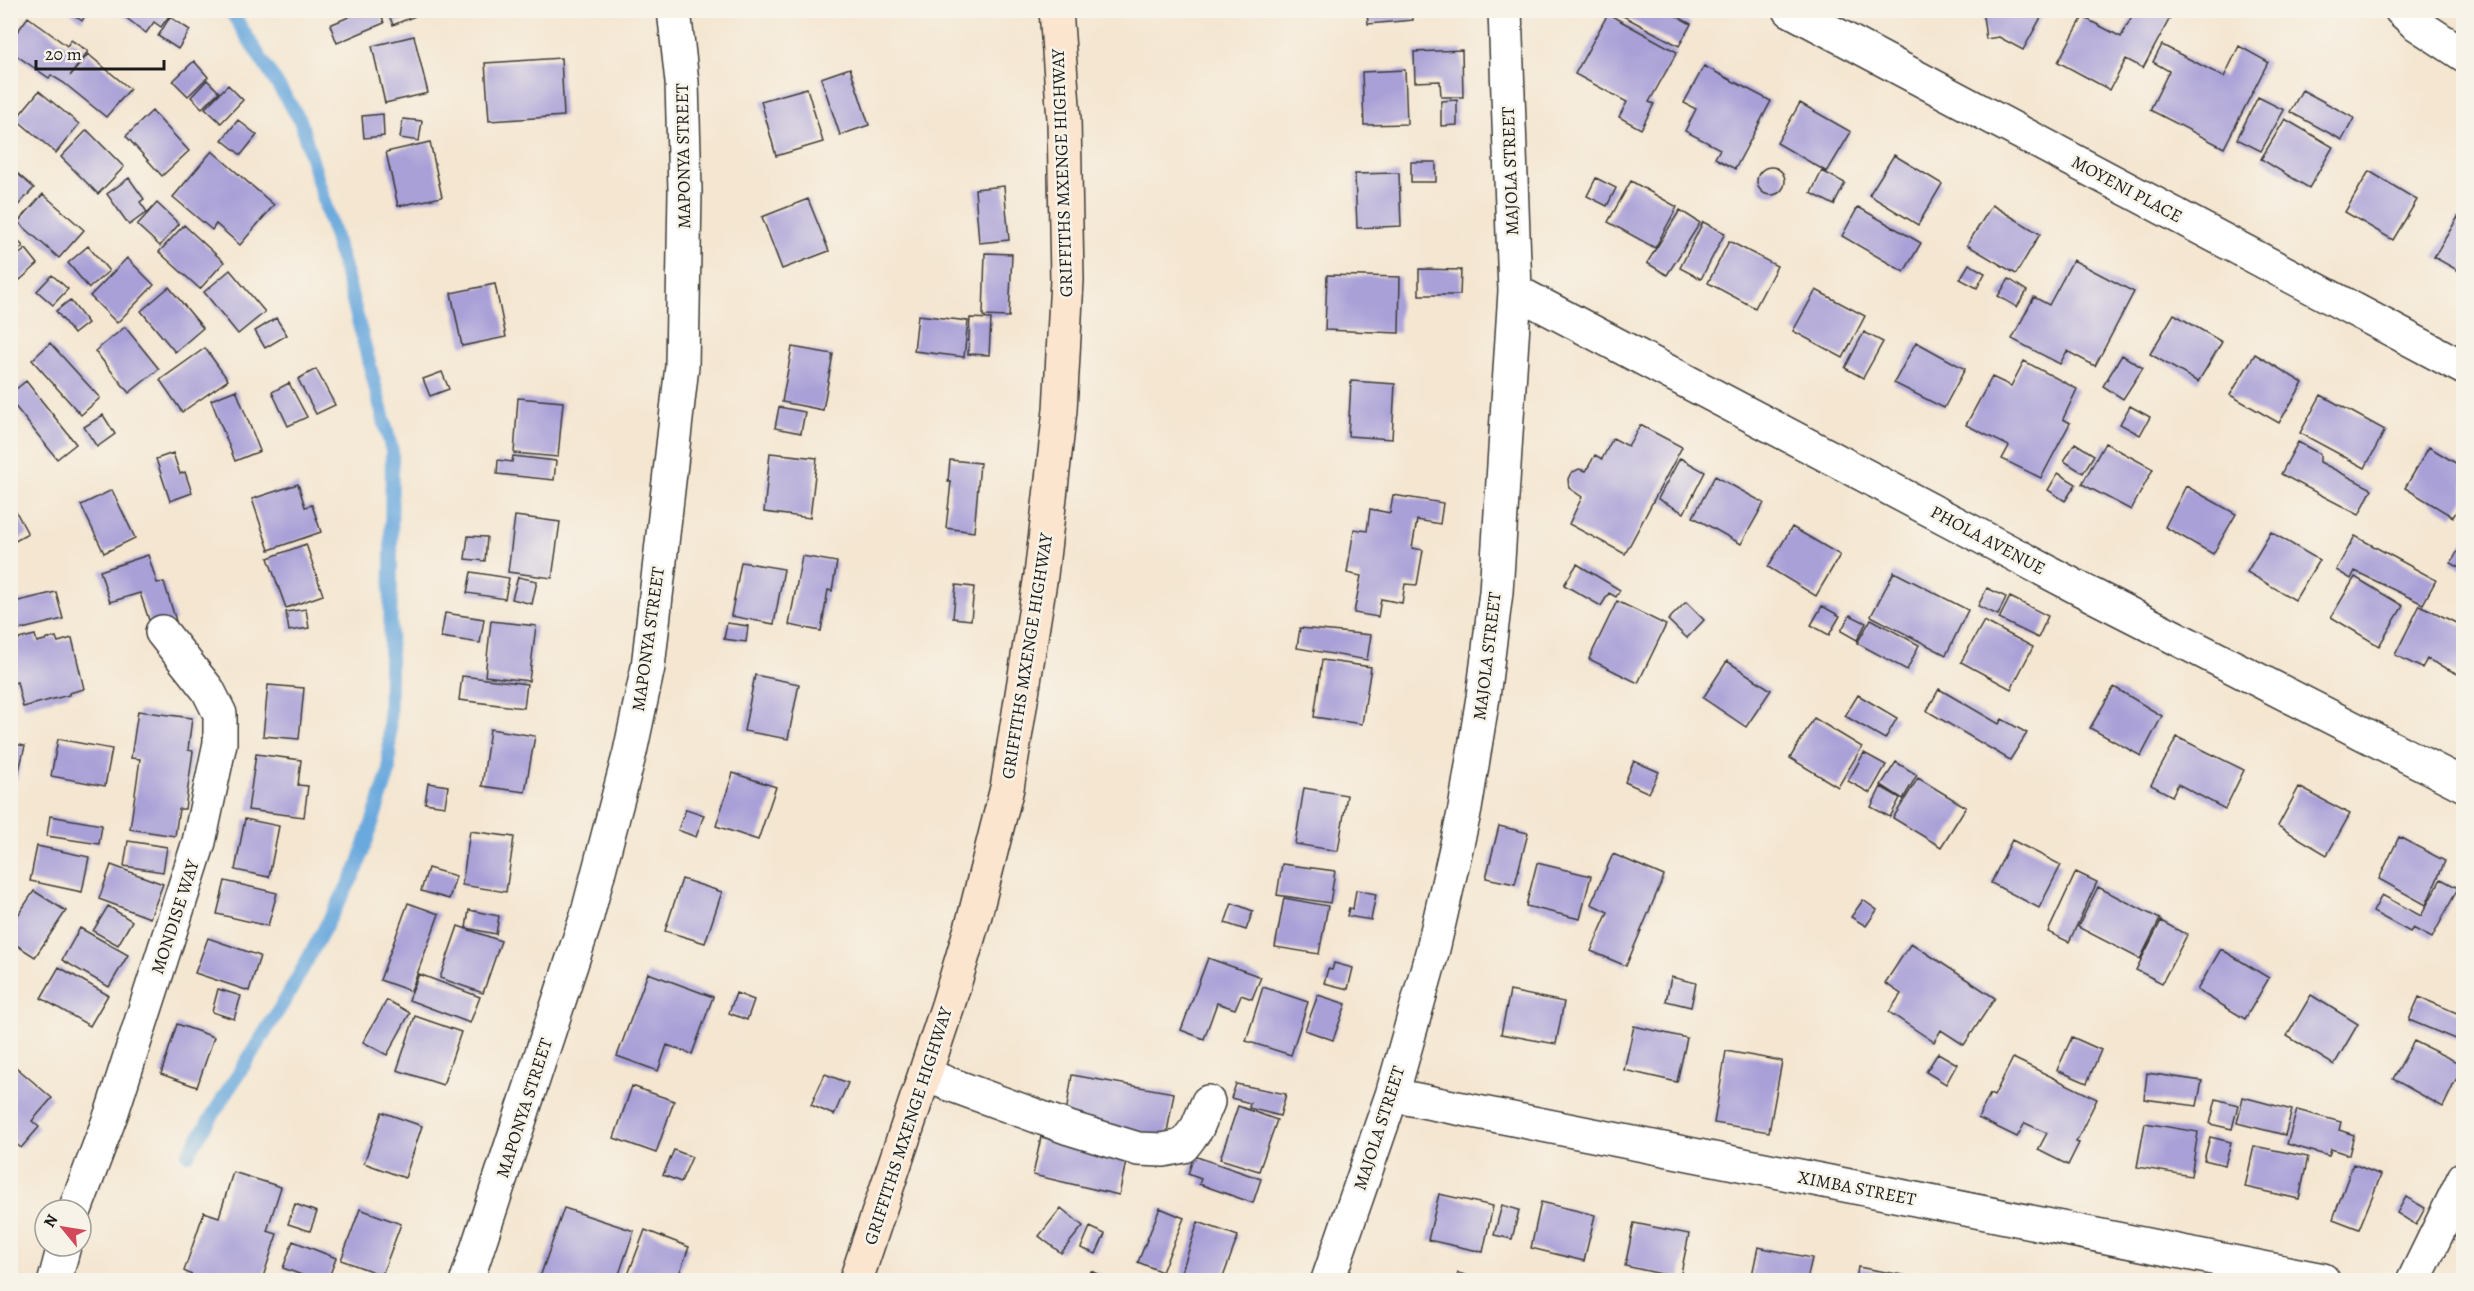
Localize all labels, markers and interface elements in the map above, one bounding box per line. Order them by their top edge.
scale bar [36,33,164,71]
text: 20 m [45,42,82,66]
street label: GRIFFITHS MXENGE HIGHWAY [1046,47,1078,298]
street label: MAPONYA STREET [670,83,696,229]
street label: MAJOLA STREET [1496,106,1524,236]
street label: MOYENI PLACE [2067,150,2187,228]
street label: PHOLA AVENUE [1926,500,2050,580]
street label: GRIFFITHS MXENGE HIGHWAY [996,530,1058,781]
street label: MAPONYA STREET [626,565,670,713]
street label: MAJOLA STREET [1467,590,1507,722]
street label: MONDISE WAY [145,856,205,977]
street label: GRIFFITHS MXENGE HIGHWAY [858,1003,958,1248]
street label: MAPONYA STREET [490,1035,558,1181]
street label: MAJOLA STREET [1348,1063,1410,1193]
street label: XIMBA STREET [1796,1165,1918,1211]
north arrow [33,1198,93,1258]
text: N [38,1210,63,1232]

